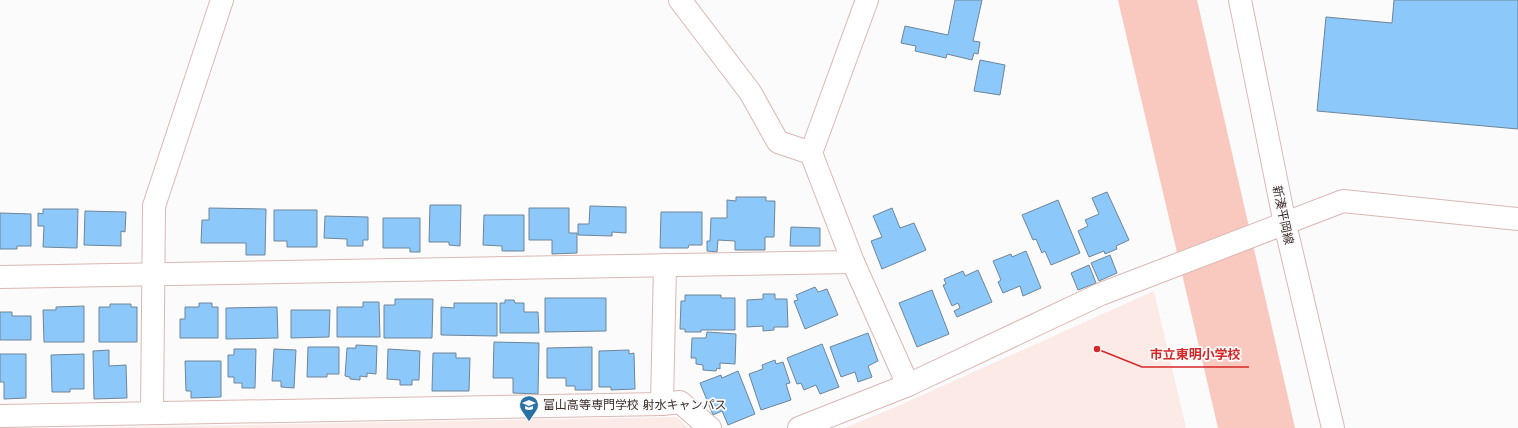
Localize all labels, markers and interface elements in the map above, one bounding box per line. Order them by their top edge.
street label: 新湊平岡線 [1268,184,1298,246]
callout: 市立東明小学校 [1142,342,1249,367]
text: 市立東明小学校 [1149,345,1241,364]
school or university icon: 富山高等専門学校 射水キャンパス [518,394,540,422]
place label: 富山高等専門学校 射水キャンパス [543,396,727,414]

